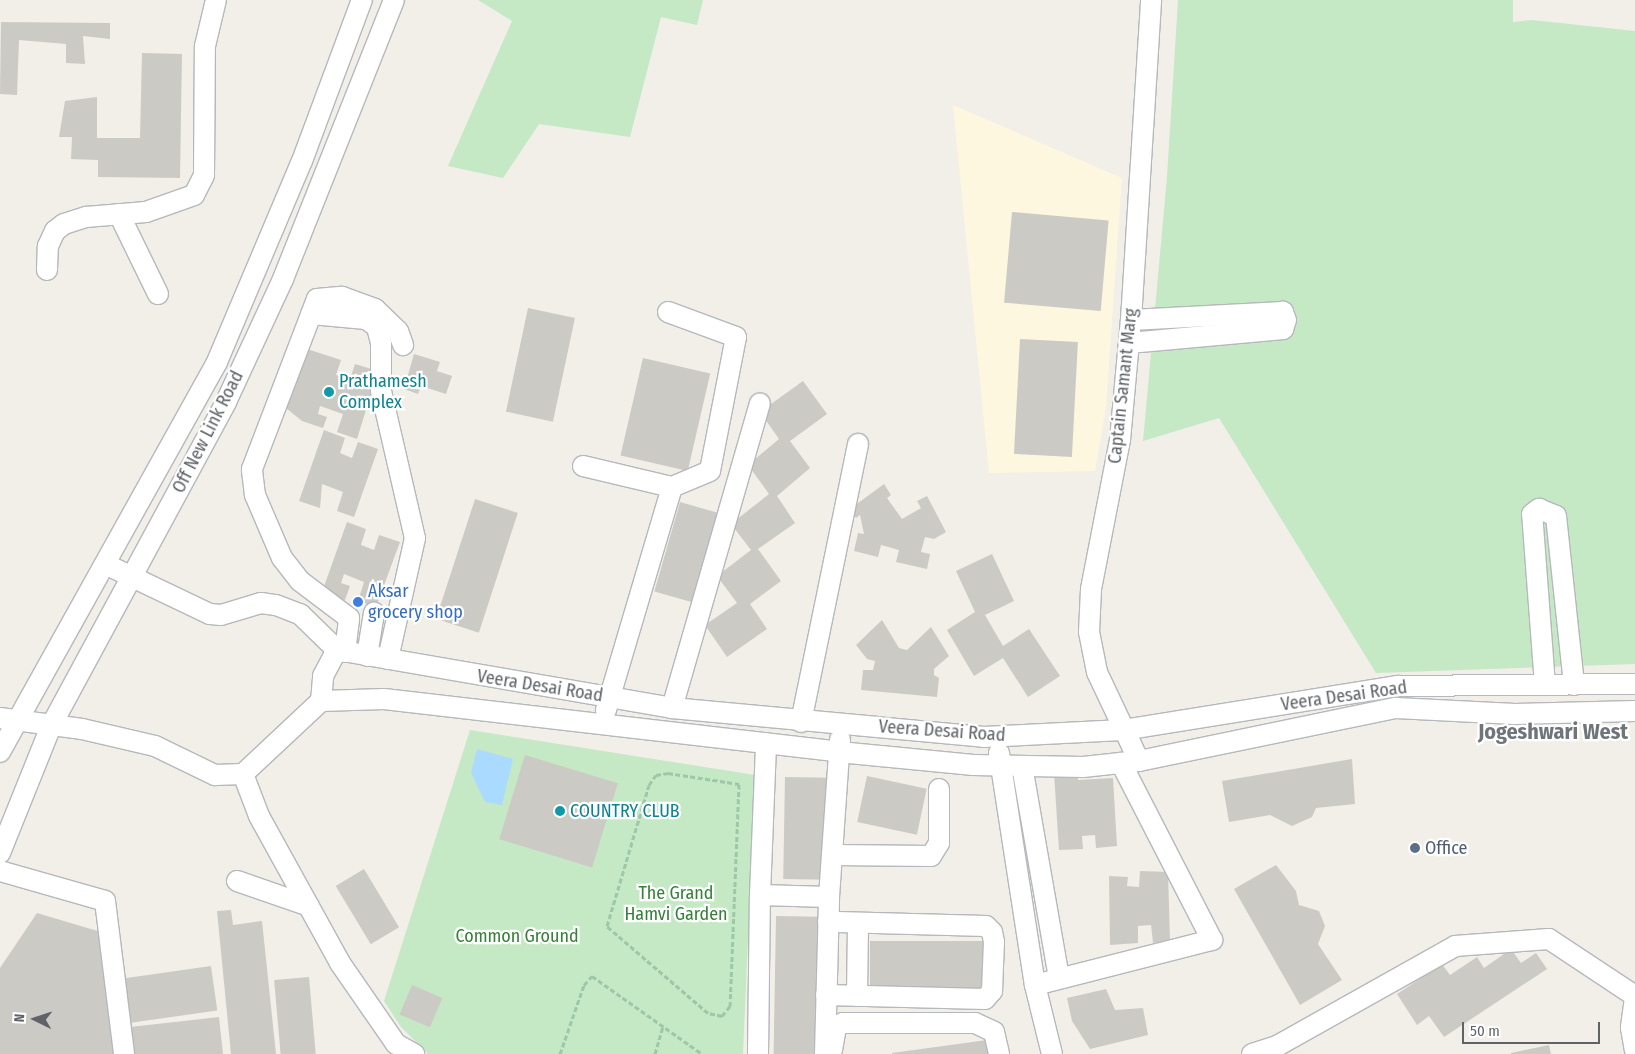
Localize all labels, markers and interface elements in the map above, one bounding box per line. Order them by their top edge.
street label: Captain Samant Marg [1104,307,1142,465]
street label: Off New Link Road [168,367,248,497]
place label: Prathamesh Complex [339,371,427,414]
marker: Prathamesh Complex [323,386,335,398]
place label: Aksar grocery shop [368,581,463,624]
marker: Aksar grocery shop [352,596,364,608]
street label: Veera Desai Road [476,665,604,707]
street label: Veera Desai Road [1280,676,1408,716]
street label: Veera Desai Road [878,716,1006,746]
district label: Jogeshwari West [1478,719,1628,745]
place label: COUNTRY CLUB [570,800,680,822]
marker: COUNTRY CLUB [554,805,566,817]
place label: Office [1425,837,1467,859]
marker: Office [1409,842,1421,854]
park label: The Grand Hamvi Garden [624,883,728,926]
park label: Common Ground [455,925,579,947]
north arrow [10,994,60,1044]
scale bar [1465,1012,1602,1044]
text: N [11,1013,28,1023]
text: 50 m [1470,1022,1500,1040]

